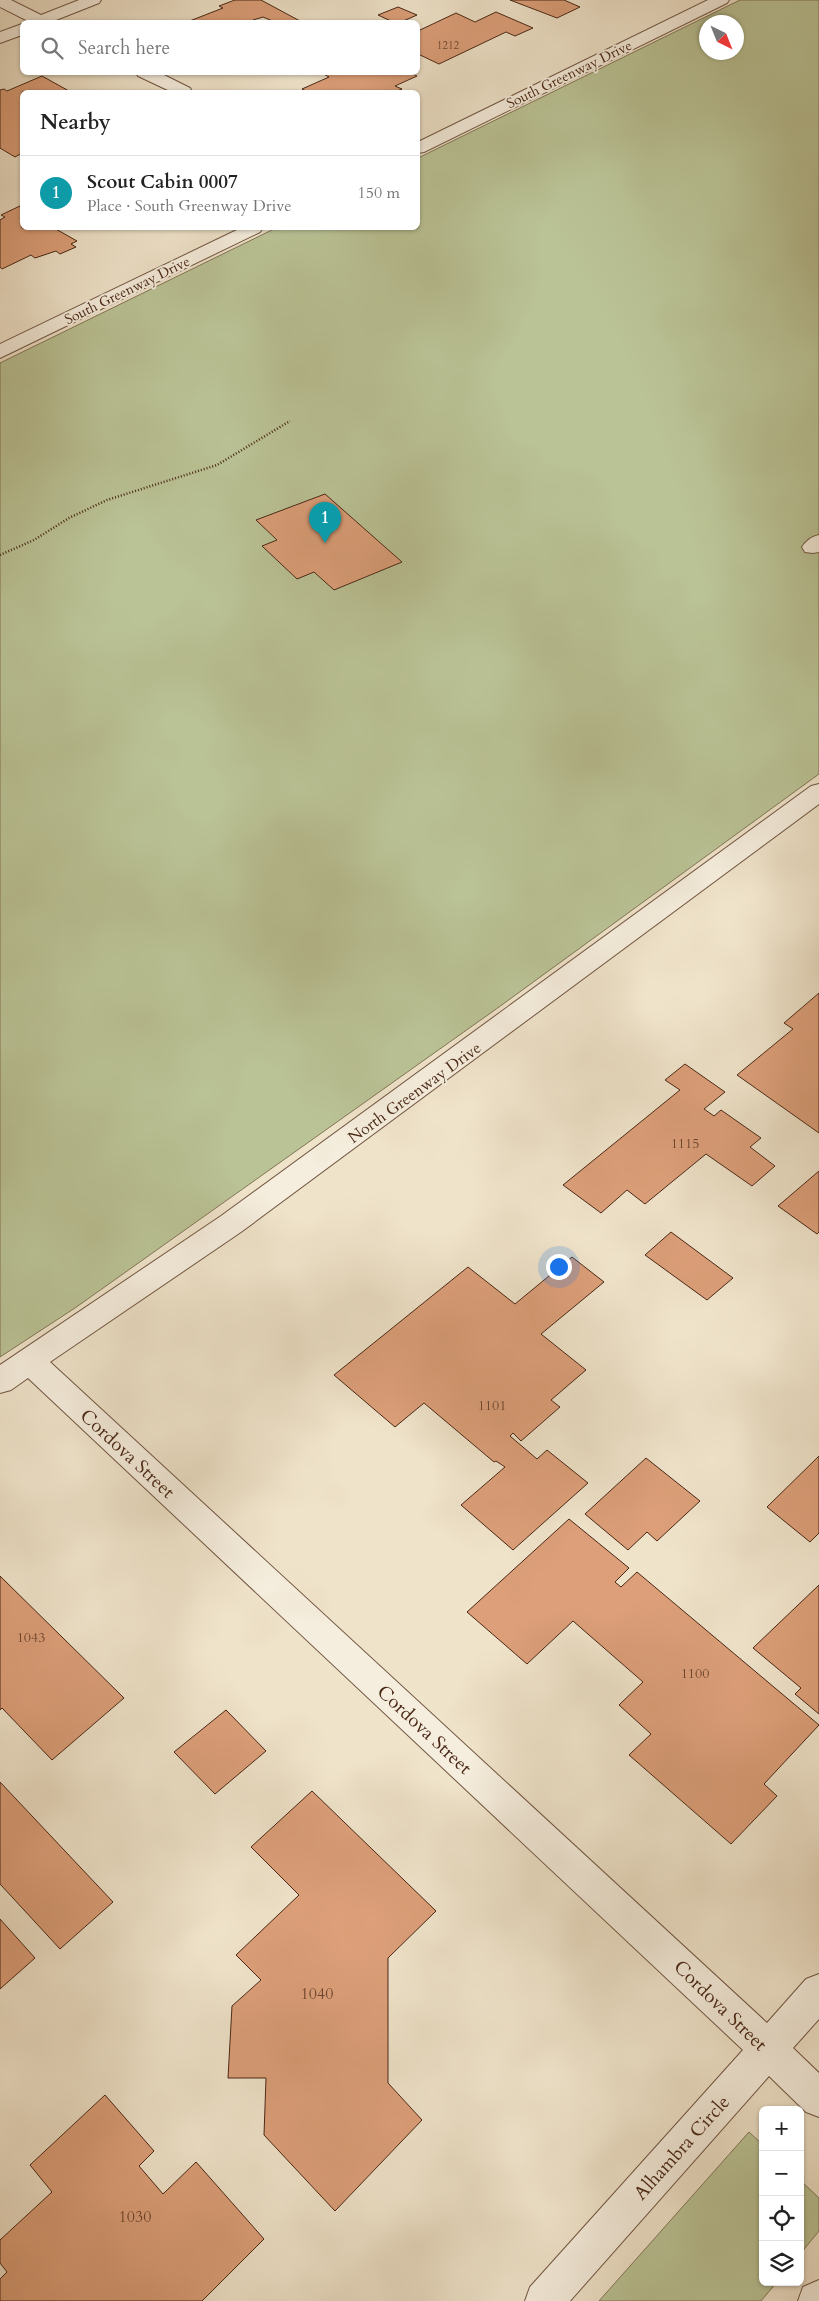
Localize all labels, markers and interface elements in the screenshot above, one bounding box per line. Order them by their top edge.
north arrow [699,15,744,60]
search box [20,20,420,75]
icon: search [38,34,66,62]
text: Search here [78,35,170,61]
street label: South Greenway Drive [503,36,635,113]
house number: 1212 [437,38,460,53]
text: Nearby [40,108,111,137]
text: Scout Cabin 0007 [87,169,238,195]
text: 1 [52,182,60,204]
text: 150 m [358,182,400,204]
text: Place · South Greenway Drive [87,195,292,217]
street label: South Greenway Drive [61,252,193,329]
pin: 1 [309,502,341,543]
street label: North Greenway Drive [344,1037,486,1149]
house number: 1115 [671,1134,699,1153]
your location [546,1254,572,1280]
house number: 1101 [478,1396,506,1415]
street label: Cordova Street [74,1403,180,1504]
house number: 1043 [17,1628,45,1647]
house number: 1100 [681,1664,709,1683]
street label: Cordova Street [371,1679,477,1780]
street label: Cordova Street [668,1954,773,2057]
house number: 1040 [301,1983,333,2005]
street label: Alhambra Circle [628,2090,736,2206]
map controls [759,2106,804,2286]
button: + [759,2106,804,2151]
button: − [759,2151,804,2196]
button: locate [759,2196,804,2241]
house number: 1030 [119,2206,151,2228]
button: layers [759,2241,804,2286]

